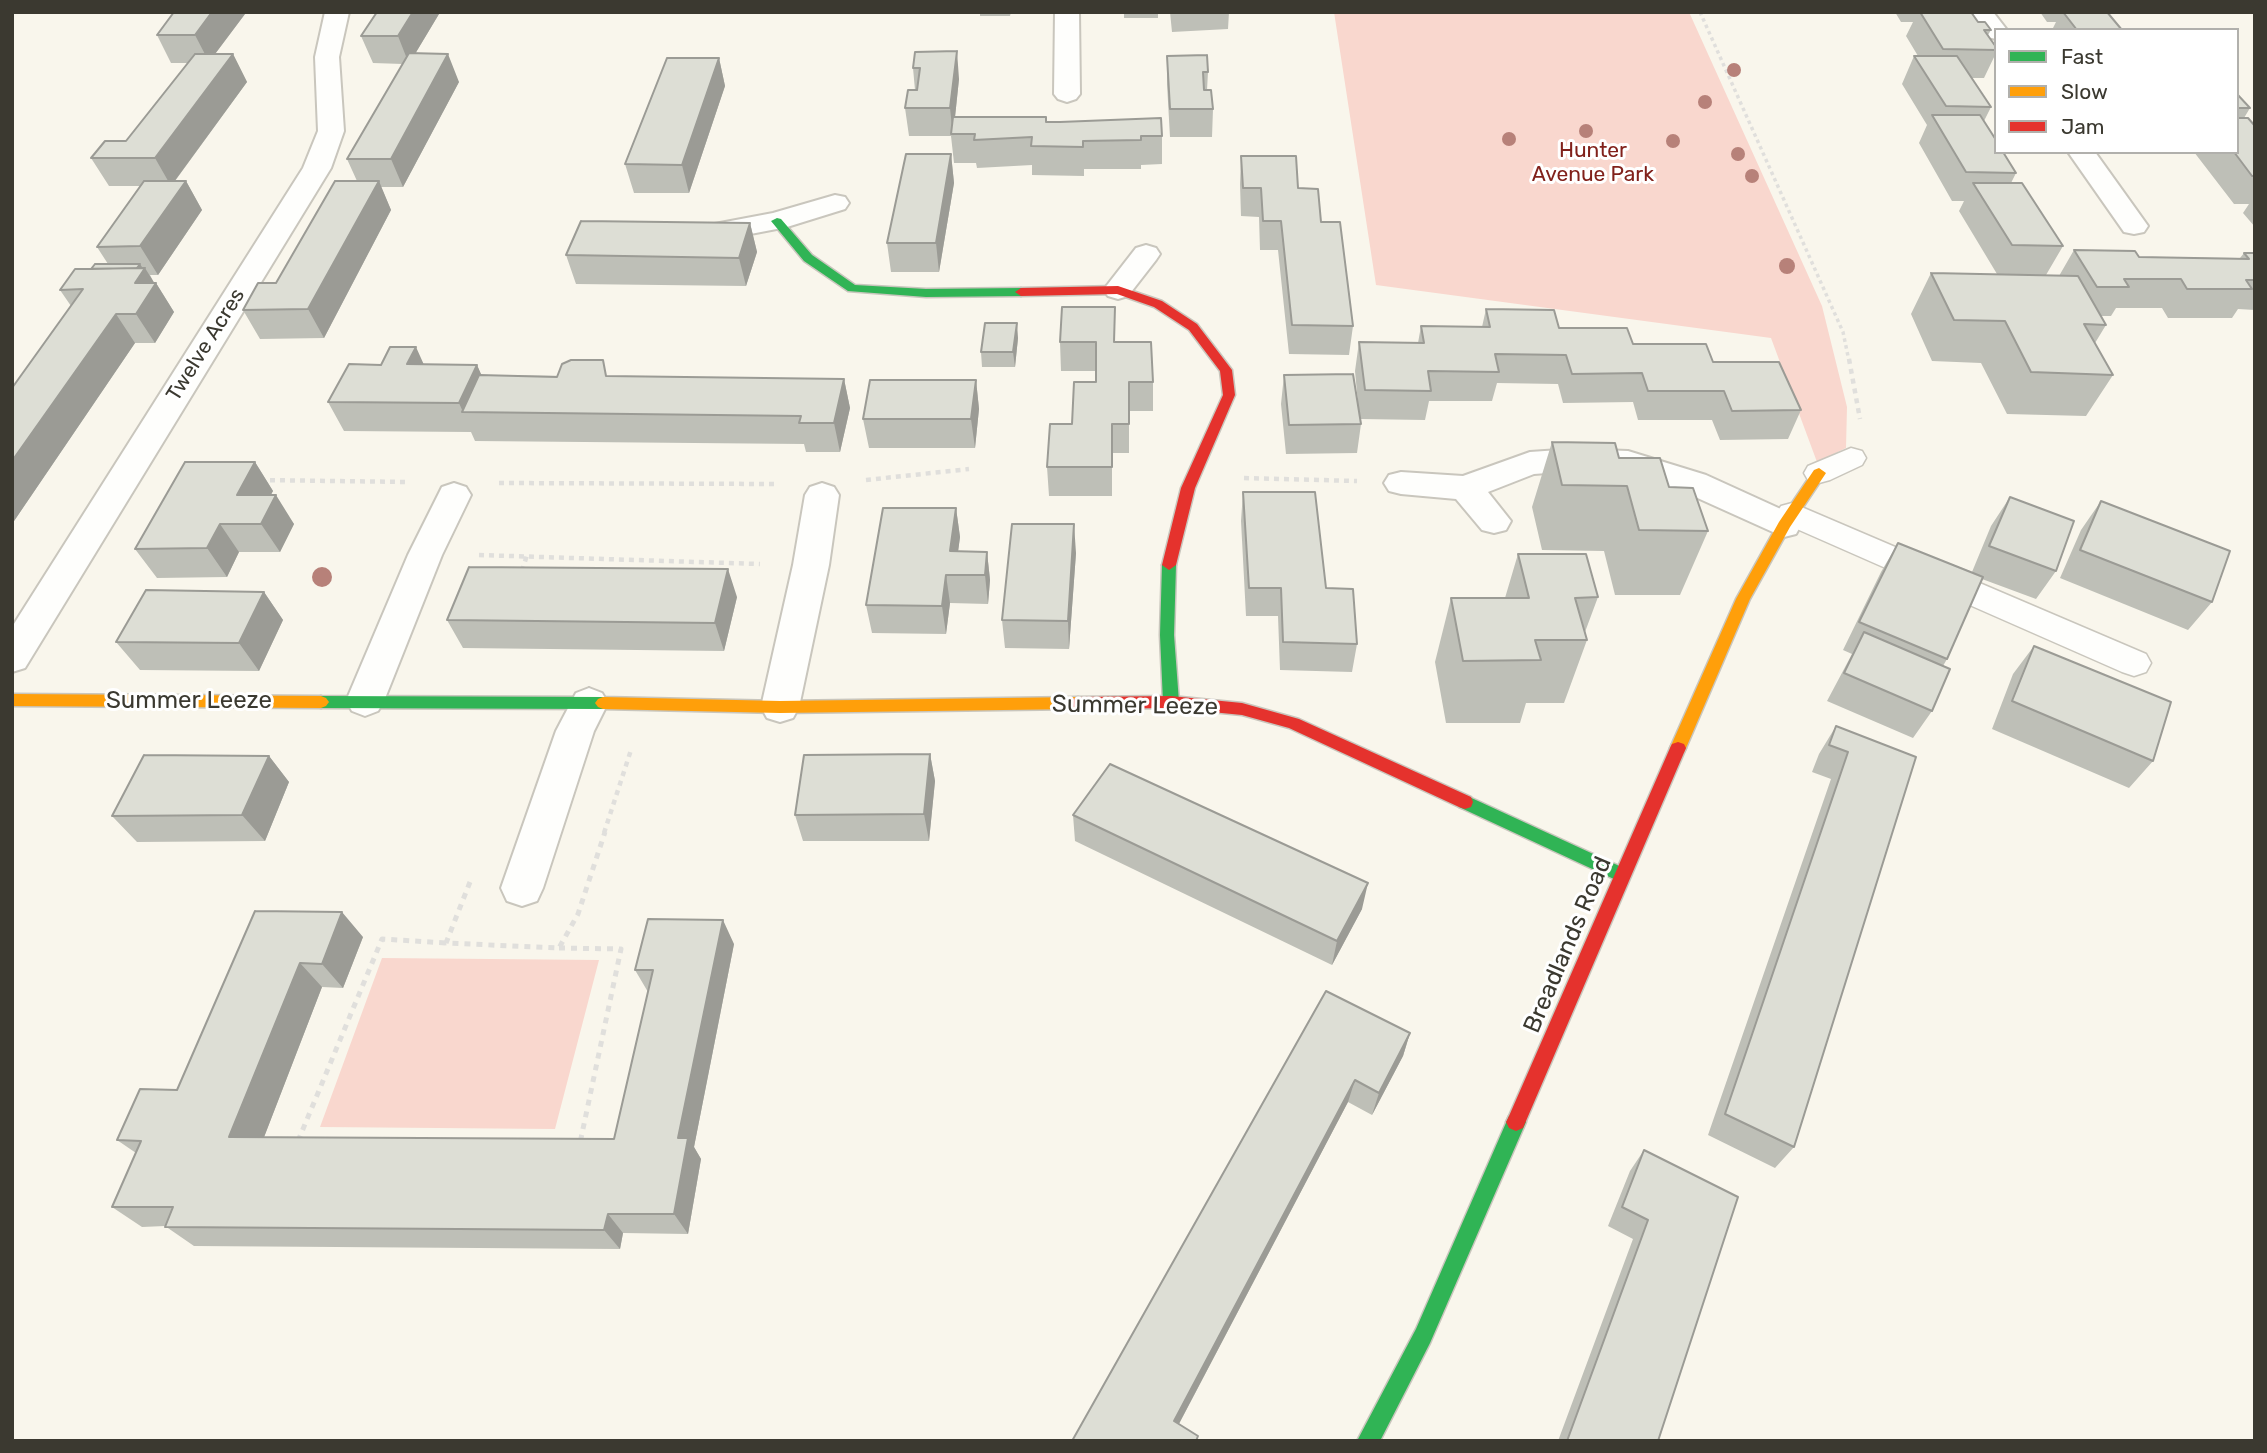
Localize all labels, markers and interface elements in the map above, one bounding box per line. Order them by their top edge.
legend [1994,28,2239,154]
text: Fast [2061,44,2103,69]
text: Slow [2061,79,2108,104]
text: Jam [2061,114,2105,139]
park label: Hunter Avenue Park [1532,138,1654,188]
street label: Twelve Acres [161,284,251,406]
street label: Summer Leeze [106,687,272,715]
street label: Summer Leeze [1052,690,1218,722]
street label: Breadlands Road [1518,852,1618,1038]

